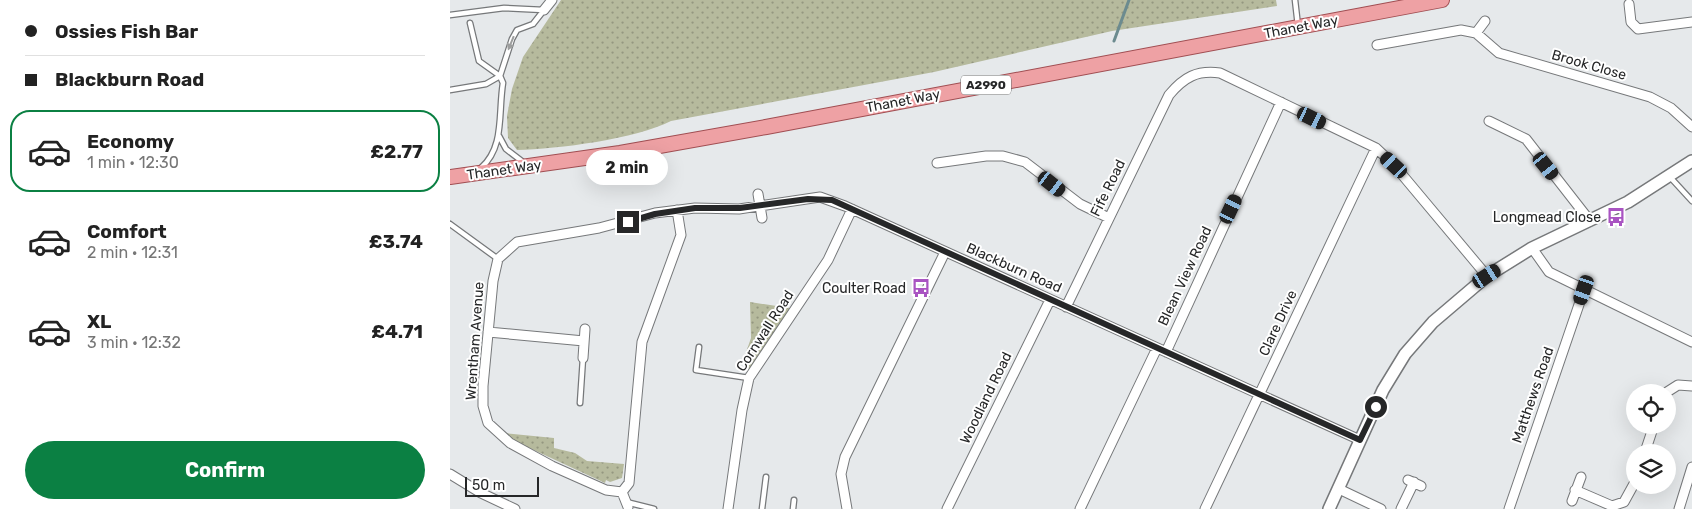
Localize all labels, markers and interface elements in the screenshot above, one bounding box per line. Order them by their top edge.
street label: Thanet Way [1262,11,1340,43]
text: Ossies Fish Bar [55,20,198,43]
one-way arrow [507,36,515,51]
street label: Brook Close [1550,46,1628,84]
text: Blackburn Road [55,68,204,91]
road number: A2990 [961,76,1011,94]
street label: Thanet Way [864,85,942,117]
car [1295,105,1328,131]
icon: car [27,129,72,174]
text: Economy [87,130,174,153]
text: £2.77 [370,140,423,163]
car [1377,149,1410,181]
callout: 2 min [587,150,669,184]
car [1530,150,1561,182]
text: 1 min · 12:30 [87,153,179,172]
street label: Thanet Way [466,156,543,184]
street label: Fife Road [1087,157,1129,219]
text: 2 min [605,158,649,177]
car [1035,169,1068,199]
car [1217,192,1244,226]
bus stop icon: Longmead Close [1605,206,1627,228]
place label: Longmead Close [1493,209,1601,226]
route end [617,211,639,233]
icon: car [27,219,72,264]
text: Comfort [87,220,167,243]
street label: Blean View Road [1155,224,1215,328]
text: £3.74 [369,230,423,253]
street label: Blackburn Road [964,239,1064,297]
text: 2 min · 12:31 [87,243,178,262]
car [1470,262,1503,290]
car [1572,273,1595,307]
bus stop icon: Coulter Road [910,277,932,299]
place label: Coulter Road [822,280,906,297]
street label: Wrentham Avenue [462,281,488,401]
street label: Cornwall Road [732,287,798,375]
street label: Clare Drive [1255,287,1301,359]
icon: car [27,309,72,354]
text: XL [87,310,111,333]
text: £4.71 [371,320,423,343]
text: 3 min · 12:32 [87,333,181,352]
street label: Matthews Road [1509,345,1557,445]
street label: Woodland Road [956,349,1016,447]
map controls [1626,384,1676,494]
button: locate [1626,384,1676,434]
route start [1365,396,1387,418]
button: Confirm [25,441,425,499]
button: layers [1626,444,1676,494]
scale bar [465,474,539,497]
text: 50 m [472,477,505,494]

